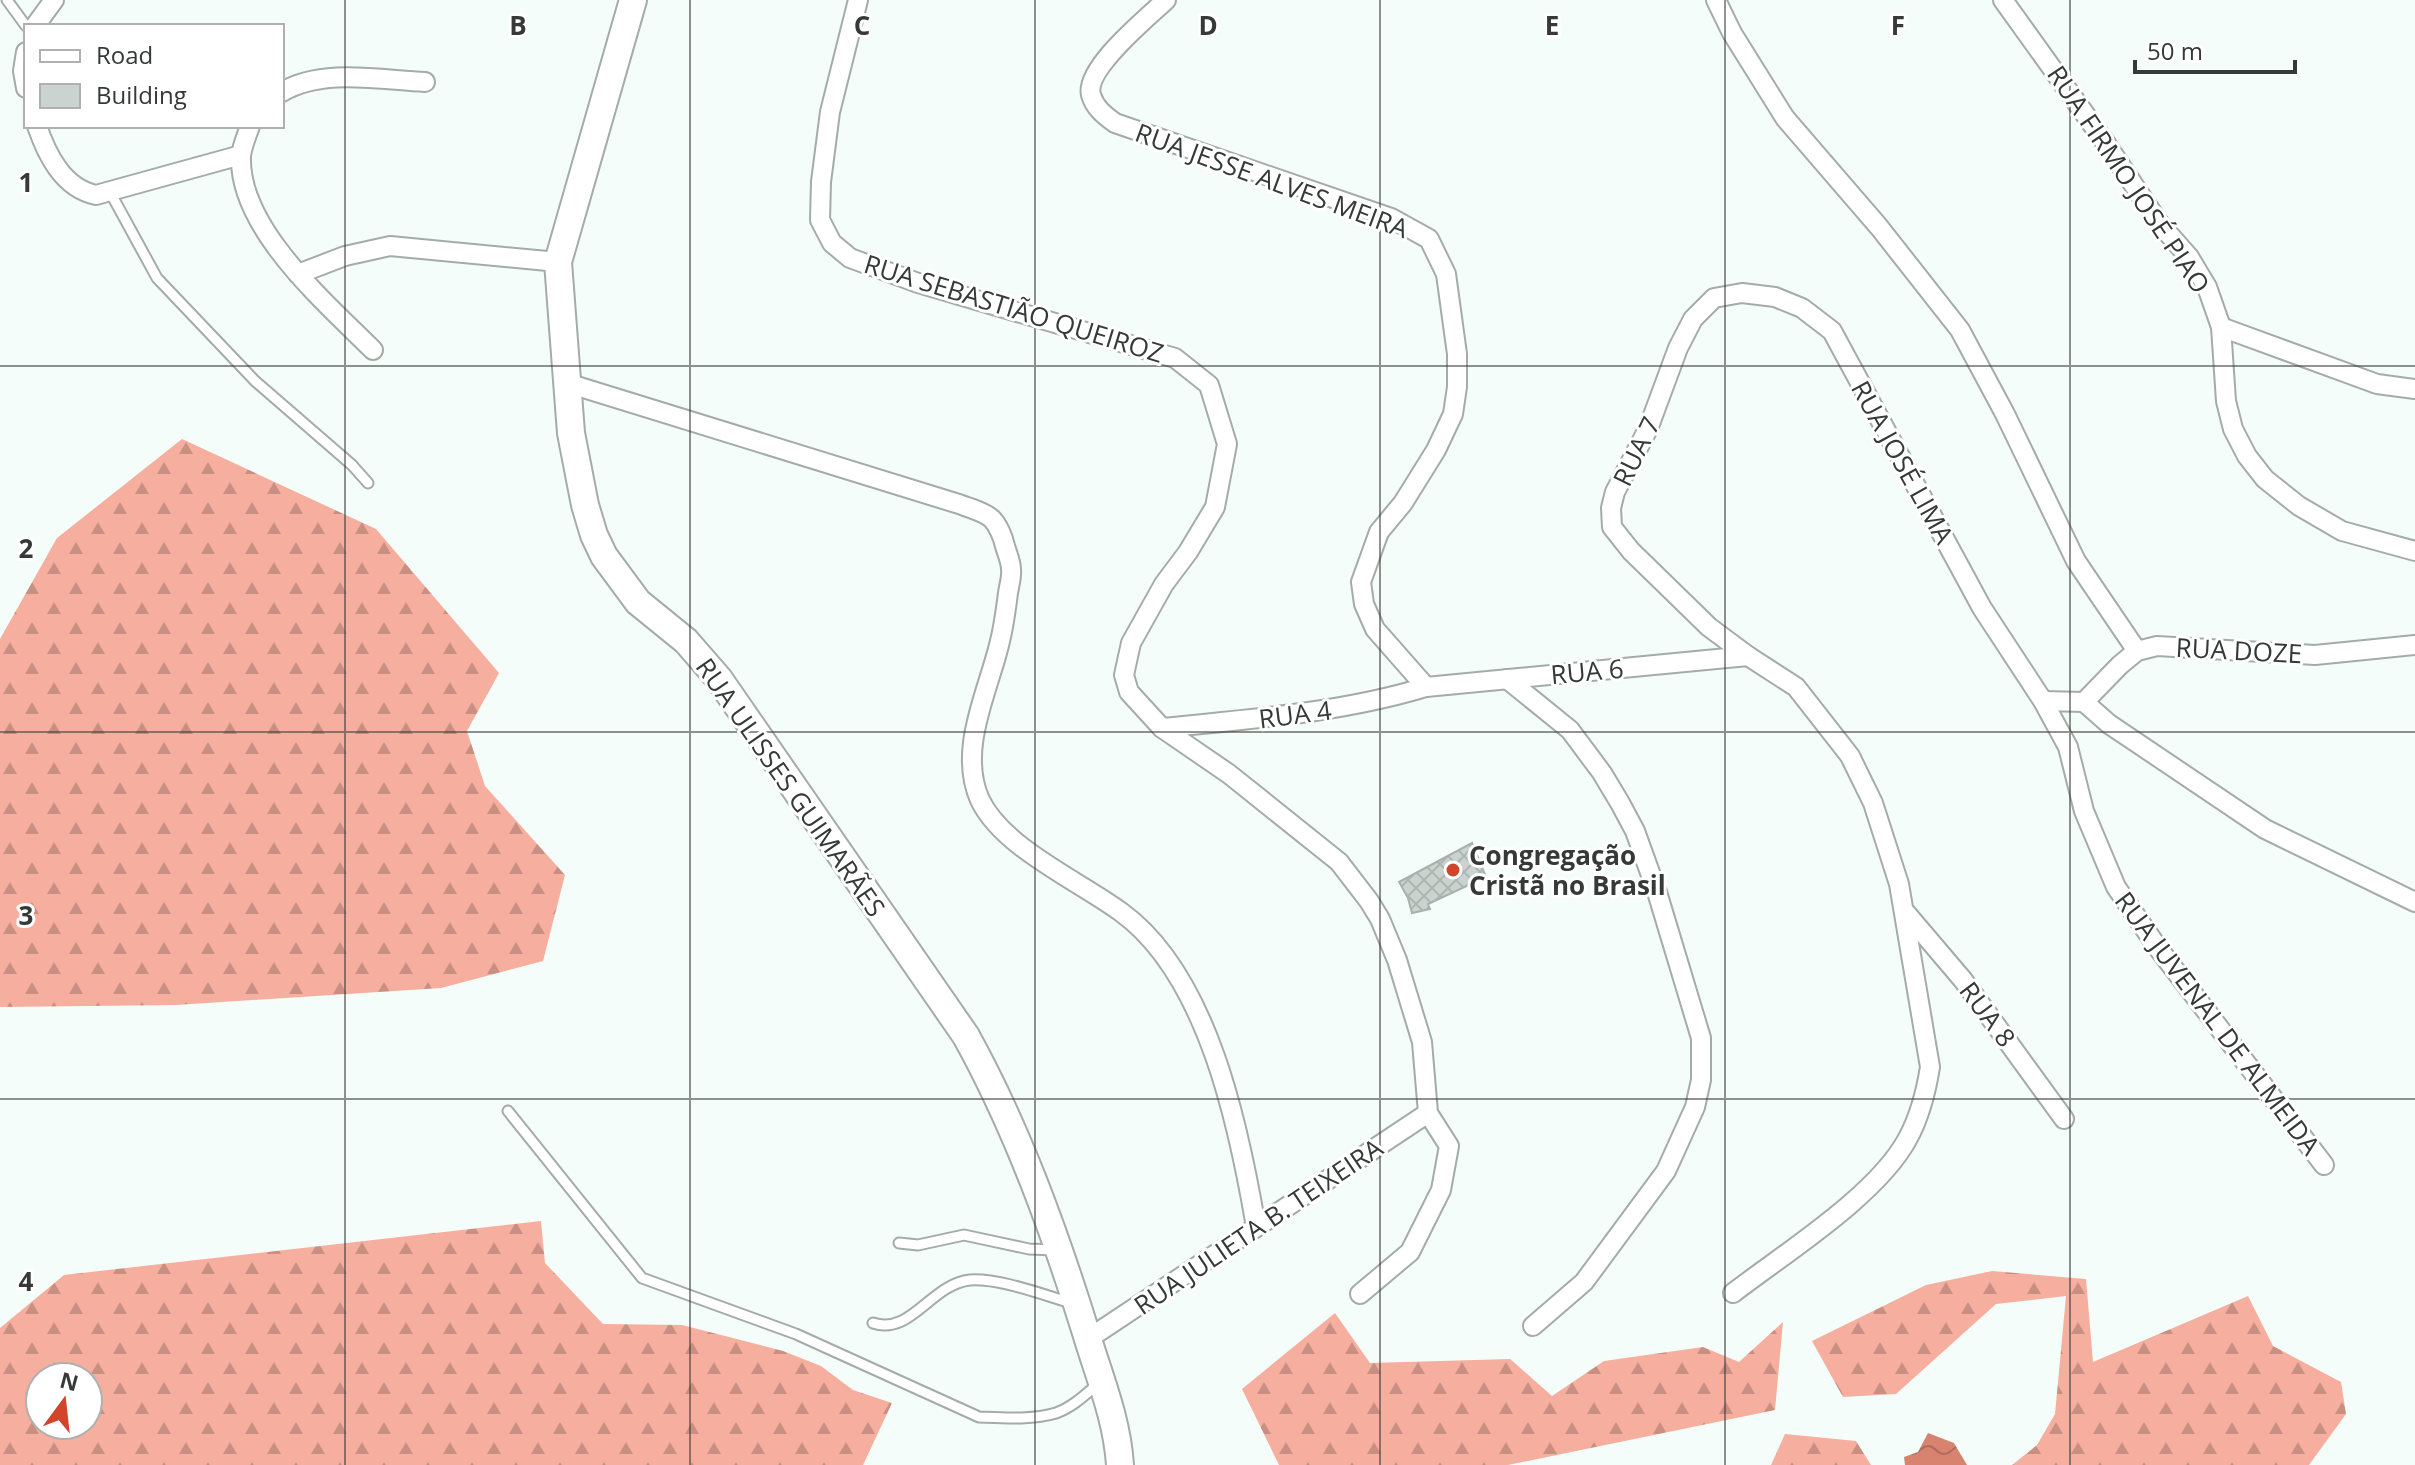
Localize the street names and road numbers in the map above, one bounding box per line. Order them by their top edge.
street label: RUA FIRMO JOSÉ PIAO [2039,58,2219,300]
street label: RUA JESSE ALVES MEIRA [1131,114,1414,246]
street label: RUA SEBASTIÃO QUEIROZ [860,245,1168,371]
street label: RUA JOSÉ LIMA [1843,374,1963,551]
street label: RUA 7 [1604,410,1668,492]
street label: RUA DOZE [2175,629,2303,671]
street label: RUA ULISSES GUIMARÃES [688,650,894,924]
street label: RUA 6 [1549,650,1625,692]
street label: RUA 4 [1257,692,1334,736]
street label: RUA JUVENAL DE ALMEIDA [2107,884,2329,1162]
street label: RUA 8 [1952,974,2024,1054]
street label: RUA JULIETA B. TEIXEIRA [1127,1129,1390,1323]

